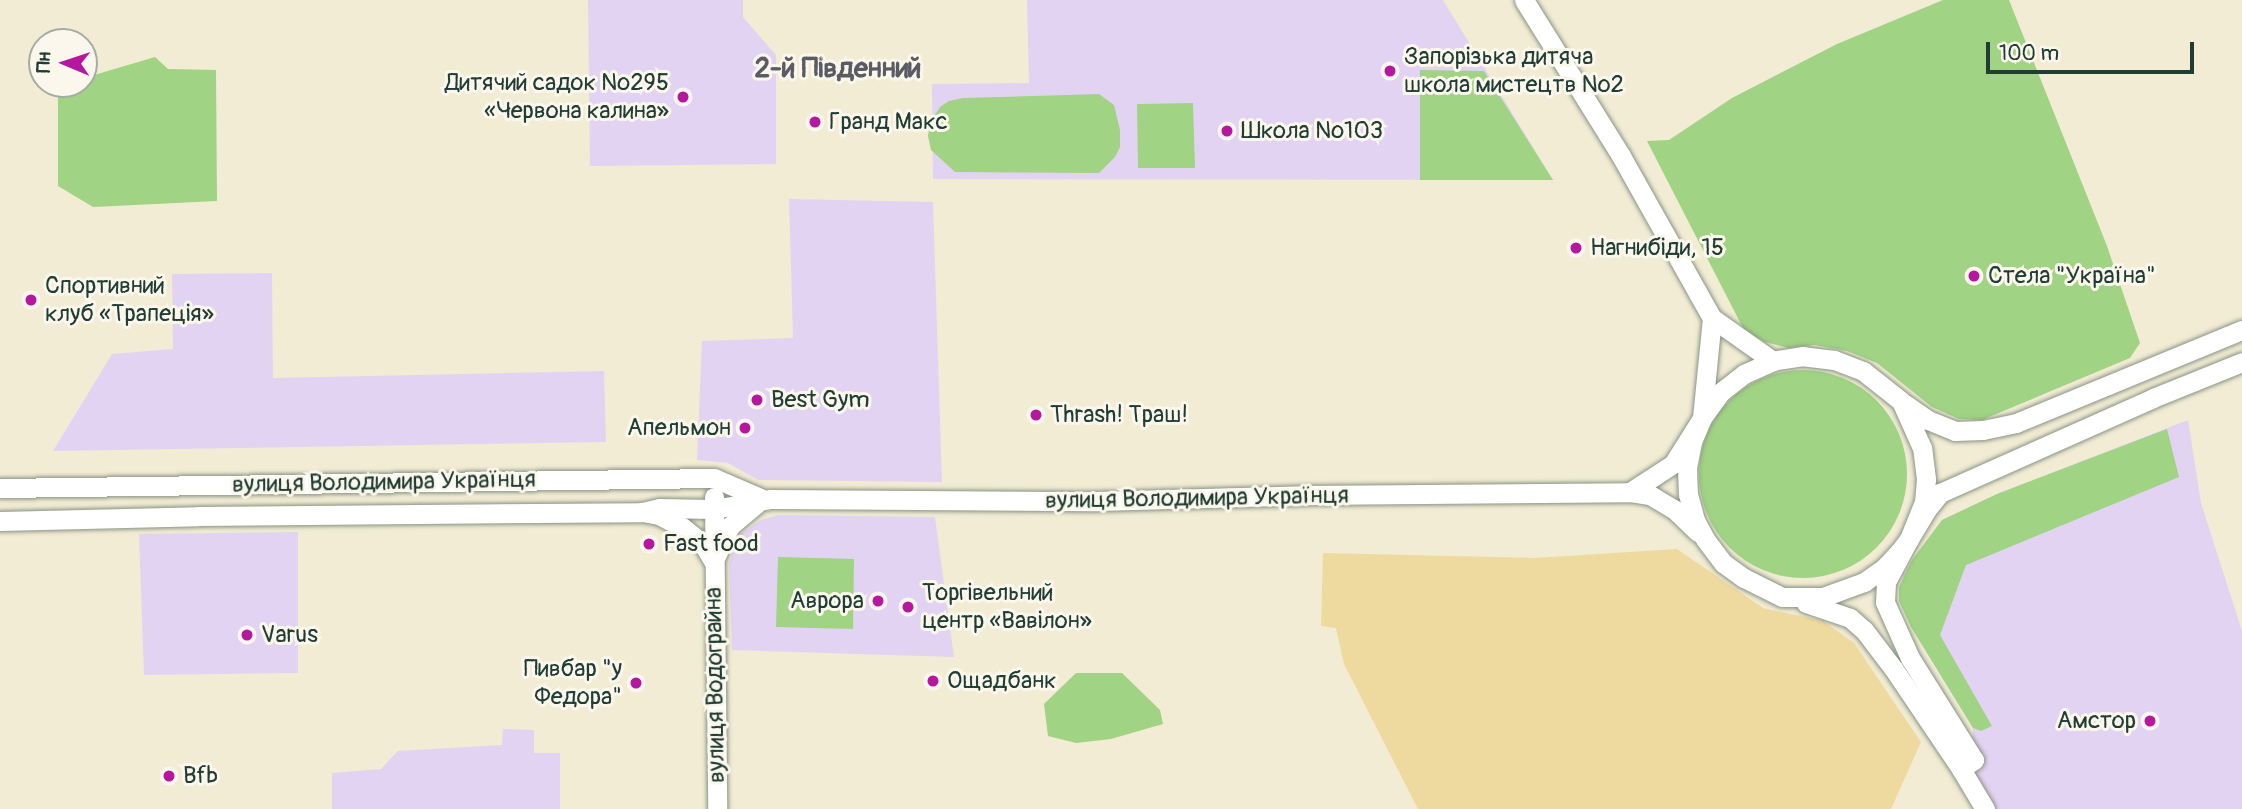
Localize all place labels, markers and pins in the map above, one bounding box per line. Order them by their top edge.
place label: Запорізька дитяча школа мистецтв №2 [1404,43,1624,99]
marker: Запорізька дитяча школа мистецтв №2 [1382,63,1398,79]
place label: Дитячий садок №295 «Червона калина» [445,69,669,125]
marker: Дитячий садок №295 «Червона калина» [675,89,691,105]
place label: Гранд Макс [829,108,948,136]
marker: Гранд Макс [807,114,823,130]
place label: Школа №103 [1241,117,1383,145]
marker: Школа №103 [1219,123,1235,139]
place label: Нагнибіди, 15 [1590,234,1724,262]
marker: Нагнибіди, 15 [1568,240,1584,256]
place label: Стела "Україна" [1988,262,2156,290]
marker: Стела "Україна" [1966,268,1982,284]
place label: Спортивний клуб «Трапеція» [45,272,214,328]
marker: Спортивний клуб «Трапеція» [23,292,39,308]
place label: Best Gym [771,386,869,414]
marker: Best Gym [749,392,765,408]
place label: Thrash! Траш! [1050,401,1188,429]
marker: Thrash! Траш! [1028,407,1044,423]
place label: Апельмон [627,414,731,442]
marker: Апельмон [737,420,753,436]
place label: Fast food [663,530,759,558]
marker: Fast food [641,536,657,552]
place label: Торгівельний центр «Вавілон» [922,579,1092,635]
place label: Аврора [790,587,864,615]
marker: Аврора [870,593,886,609]
marker: Торгівельний центр «Вавілон» [900,599,916,615]
place label: Varus [261,621,318,649]
marker: Varus [239,627,255,643]
place label: Пивбар "у Федора" [524,655,622,711]
place label: Ощадбанк [947,667,1056,695]
marker: Ощадбанк [925,673,941,689]
marker: Пивбар "у Федора" [628,675,644,691]
place label: Амстор [2057,707,2136,735]
marker: Амстор [2142,713,2158,729]
place label: Bfb [183,762,218,790]
marker: Bfb [161,768,177,784]

